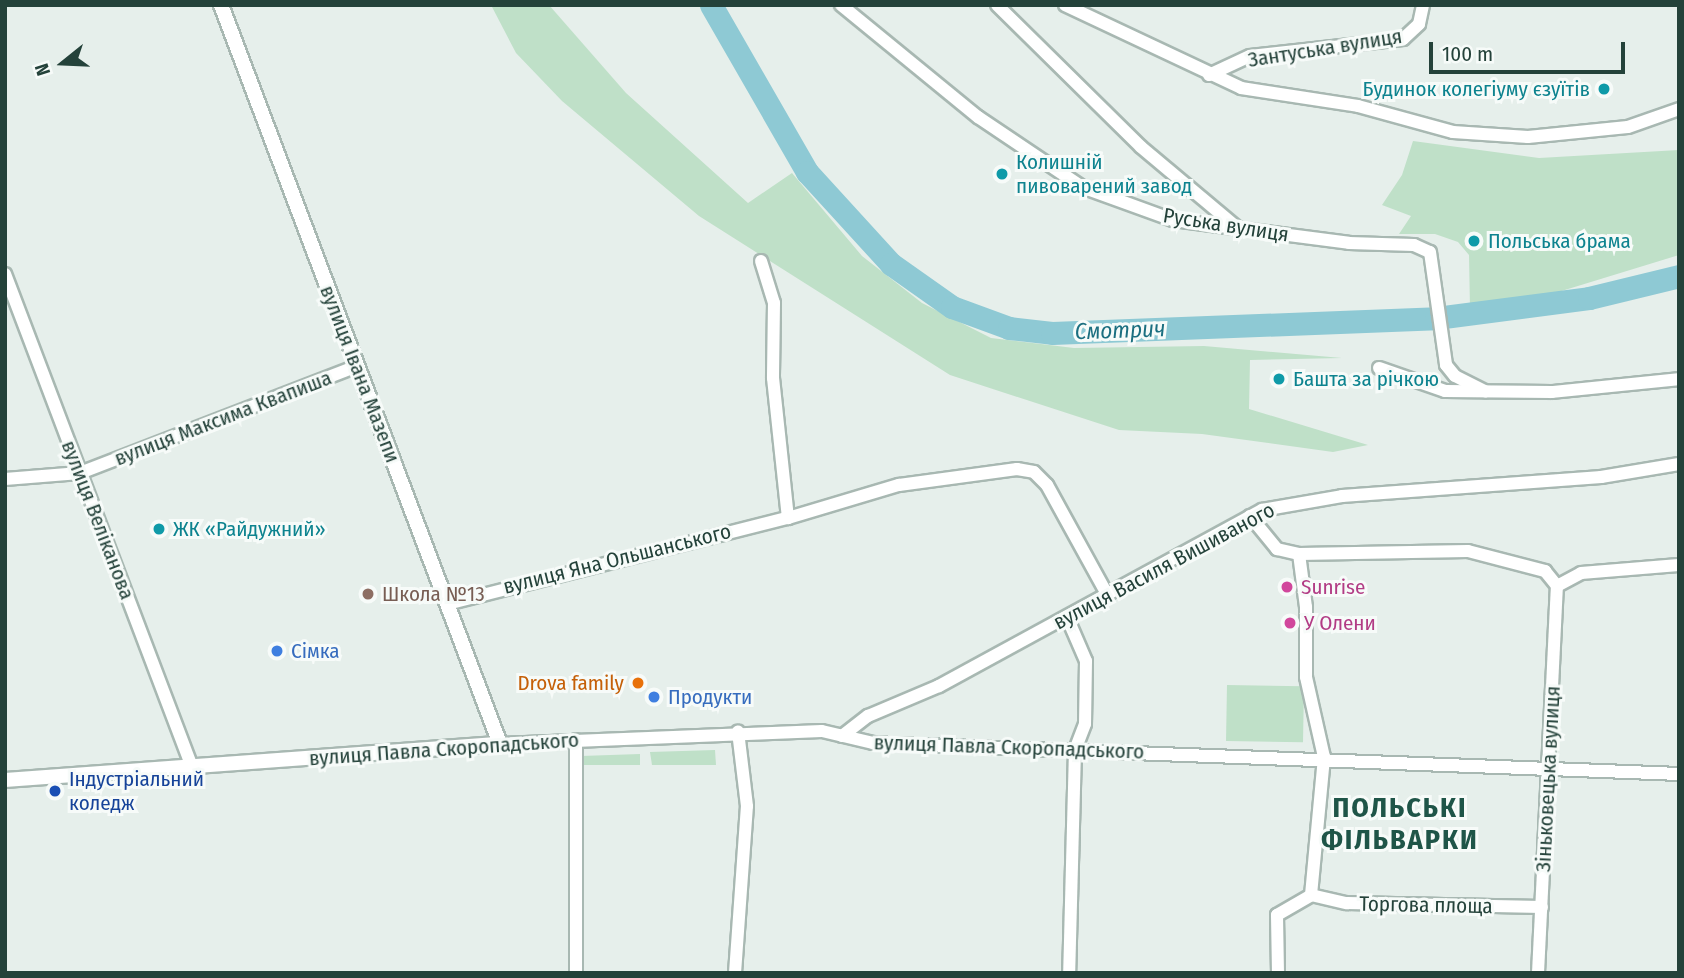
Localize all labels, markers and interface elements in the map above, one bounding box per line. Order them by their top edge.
street label: Зантуська вулиця [1246,23,1404,73]
north arrow [28,28,98,98]
scale bar [1432,28,1628,72]
text: 100 m [1442,41,1493,67]
text: N [30,61,55,79]
place label: Будинок колегіуму єзуїтів [1362,76,1590,102]
marker: Будинок колегіуму єзуїтів [1596,81,1612,97]
place label: Колишній пивоварений завод [1016,149,1192,199]
marker: Колишній пивоварений завод [994,166,1010,182]
street label: Руська вулиця [1161,203,1291,247]
place label: Польська брама [1488,228,1631,254]
marker: Польська брама [1466,233,1482,249]
street label: вулиця Івана Мазепи [315,282,405,466]
water label: Смотрич [1074,315,1166,345]
street label: вулиця Максима Квапиша [111,365,335,471]
place label: Башта за річкою [1293,366,1439,392]
marker: Башта за річкою [1271,371,1287,387]
street label: вулиця Веліканова [56,437,140,603]
street label: вулиця Василя Вишиваного [1049,497,1279,635]
place label: ЖК «Райдужний» [173,516,326,542]
street label: вулиця Яна Ольшанського [500,518,734,600]
marker: ЖК «Райдужний» [151,521,167,537]
place label: Sunrise [1301,574,1365,600]
marker: Sunrise [1279,579,1295,595]
place label: Школа №13 [382,581,485,607]
marker: Школа №13 [360,586,376,602]
place label: У Олени [1304,610,1376,636]
marker: У Олени [1282,615,1298,631]
place label: Сімка [291,638,340,664]
marker: Сімка [269,643,285,659]
place label: Drova family [517,670,624,696]
marker: Drova family [630,675,646,691]
place label: Продукти [668,684,752,710]
street label: Зіньковецька вулиця [1531,685,1565,873]
marker: Продукти [646,689,662,705]
street label: вулиця Павла Скоропадського [308,727,580,771]
street label: вулиця Павла Скоропадського [873,730,1145,764]
place label: Індустріальний коледж [69,766,204,816]
marker: Індустріальний коледж [47,783,63,799]
district label: ПОЛЬСЬКІ ФІЛЬВАРКИ [1322,791,1478,857]
street label: Торгова площа [1359,891,1493,919]

